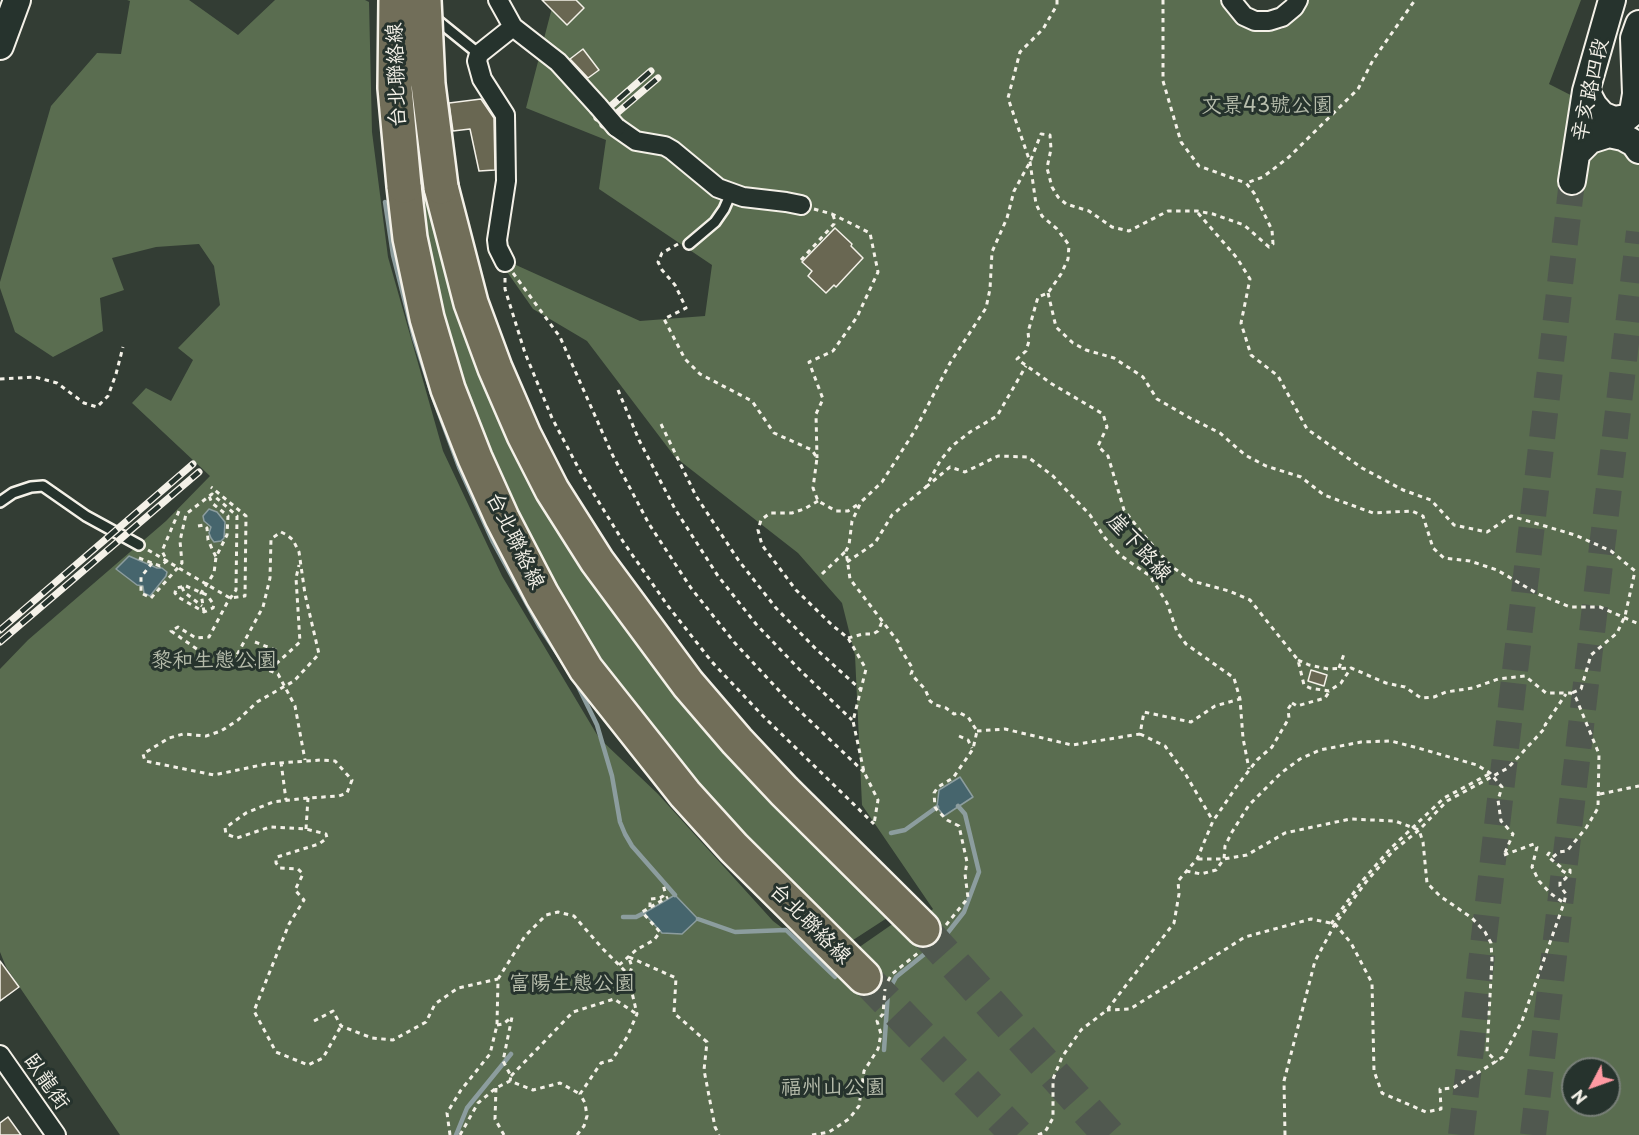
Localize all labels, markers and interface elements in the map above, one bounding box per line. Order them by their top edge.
street label: 台北聯絡線 [383,22,411,128]
street label: 辛亥路四段 [1568,36,1614,144]
park label: 文景43號公園 [1201,93,1333,119]
street label: 台北聯絡線 [481,488,549,594]
street label: 崖下路線 [1102,508,1176,588]
park label: 黎和生態公園 [151,648,277,674]
street label: 台北聯絡線 [764,878,856,970]
park label: 富陽生態公園 [509,971,635,997]
street label: 臥龍街 [18,1049,74,1115]
north arrow [1561,1057,1621,1117]
park label: 福州山公園 [781,1075,885,1101]
text: N [1566,1085,1592,1110]

